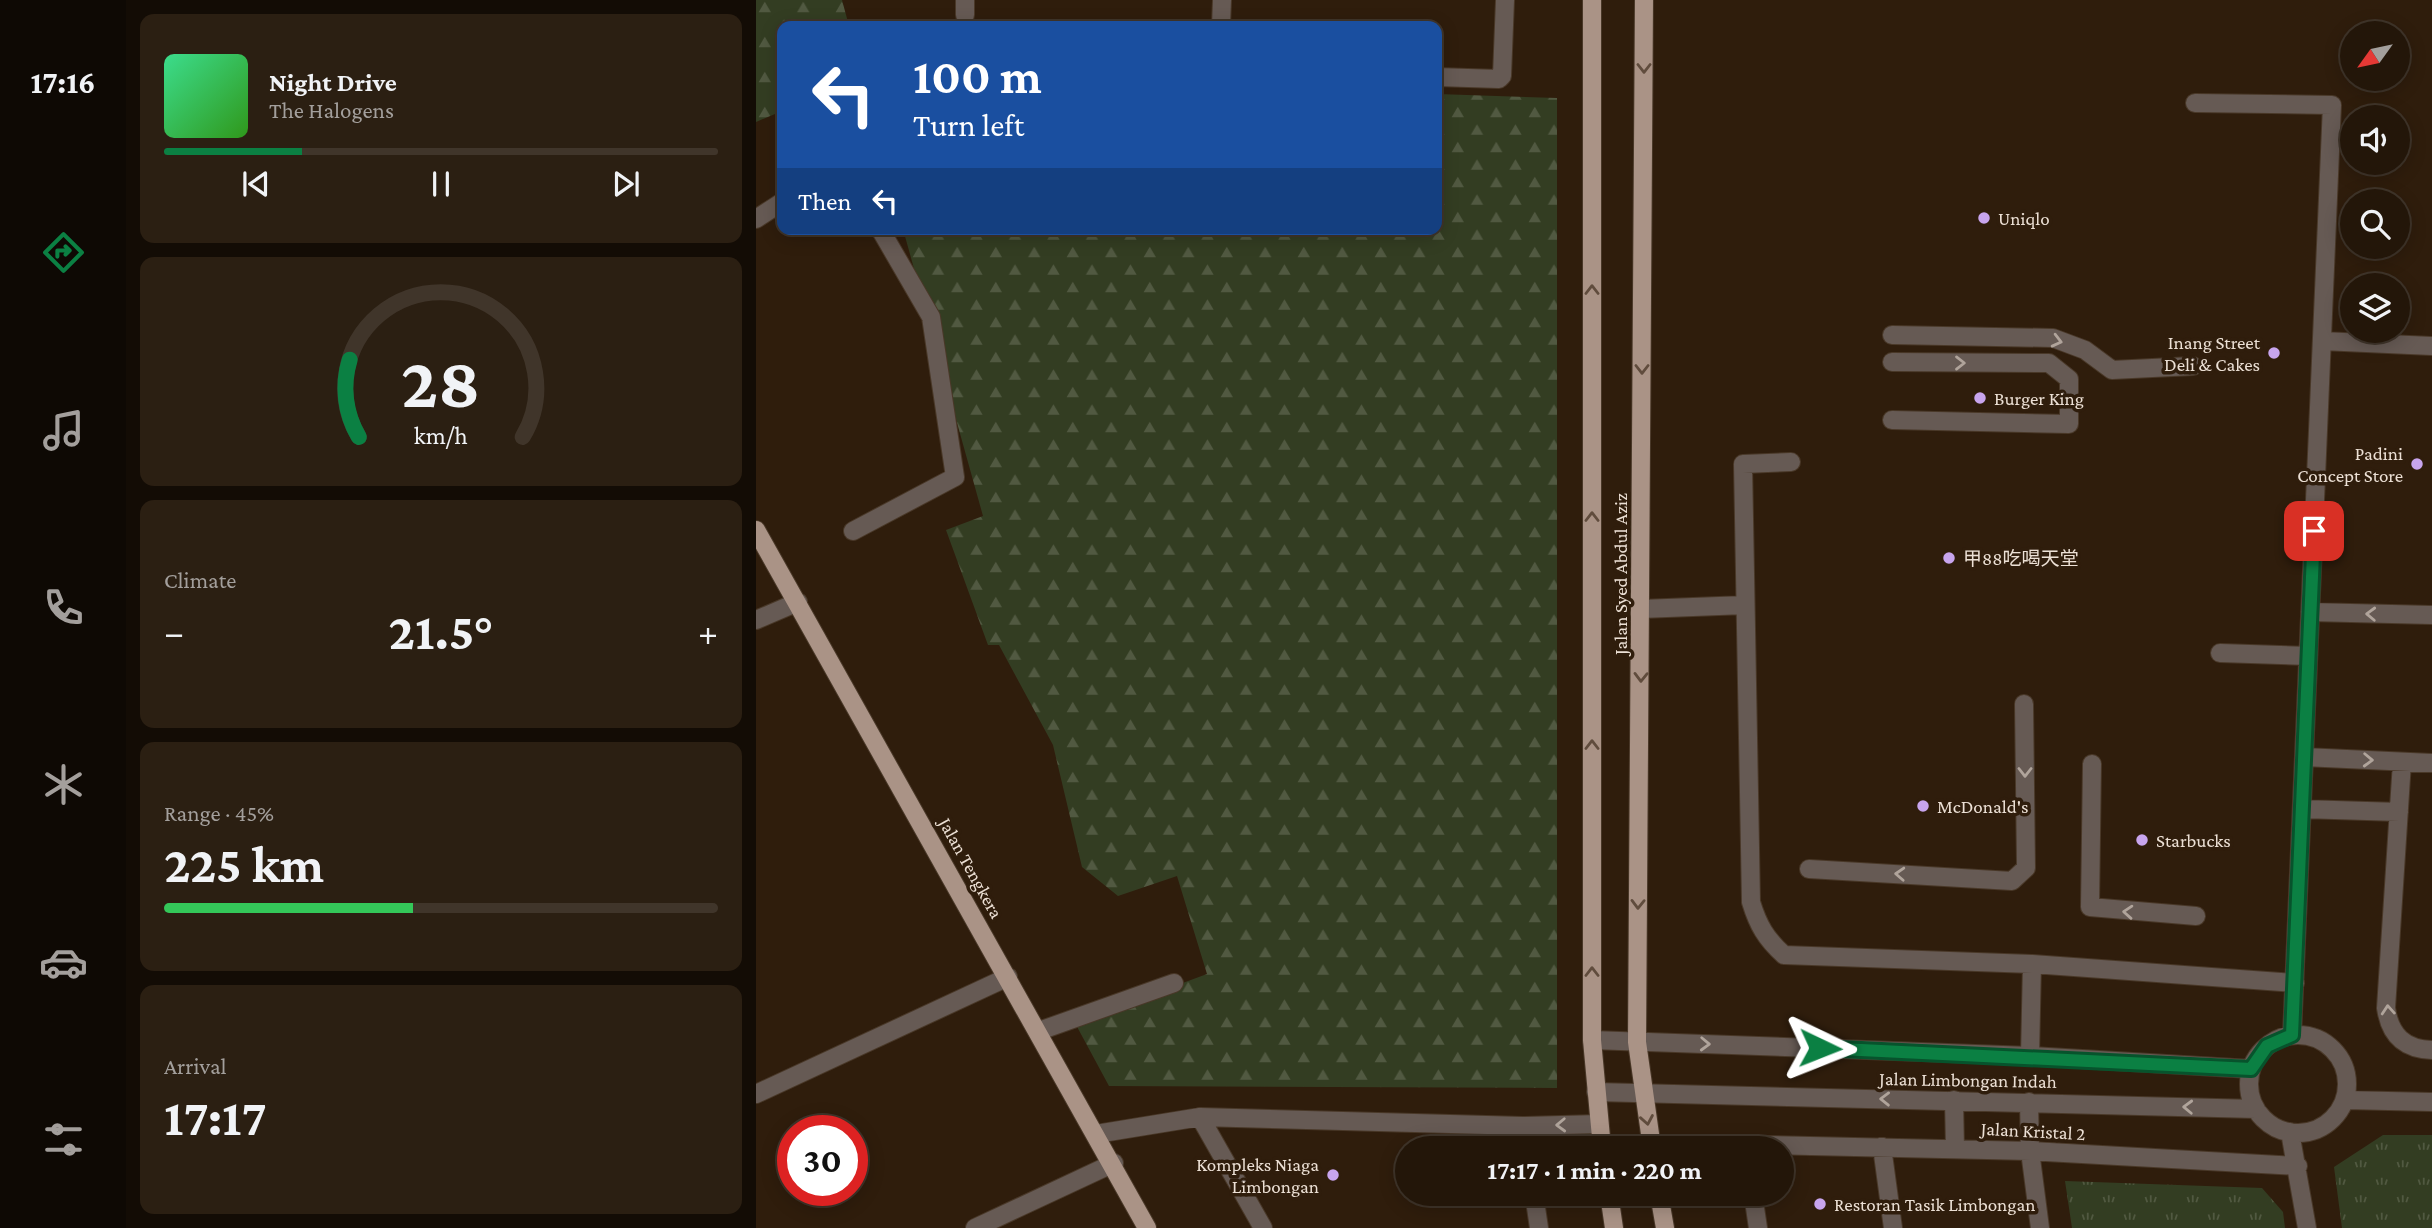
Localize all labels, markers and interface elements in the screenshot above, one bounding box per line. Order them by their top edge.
north arrow [2340,21,2410,91]
map controls [2340,21,2410,343]
icon: left [798,49,889,140]
text: 100 m [913,49,1042,104]
one-way arrow [1636,63,1652,74]
text: 17:16 [30,64,96,100]
text: Night Drive [269,68,397,97]
text: The Halogens [269,97,394,123]
button: sound [2340,105,2410,175]
text: Turn left [913,107,1024,143]
icon: previous [237,165,275,203]
icon: pause [422,165,460,203]
icon: next [607,165,645,203]
icon: left [866,182,904,220]
text: Then [798,187,852,216]
button: search [2340,189,2410,259]
place label: Uniqlo [1998,208,2050,229]
marker: Uniqlo [1976,210,1992,226]
icon: directions [39,228,88,277]
button: layers [2340,273,2410,343]
one-way arrow [1584,284,1600,294]
place label: Inang Street Deli & Cakes [2164,332,2261,375]
one-way arrow [2051,333,2063,347]
text: 28 [401,343,481,424]
marker: Inang Street Deli & Cakes [2266,345,2282,361]
one-way arrow [1955,355,1966,371]
one-way arrow [1635,364,1650,375]
place label: Burger King [1994,388,2084,409]
marker: Burger King [1972,390,1988,406]
icon: music [39,406,88,455]
text: km/h [414,422,468,449]
place label: Padini Concept Store [2297,443,2403,486]
marker: Padini Concept Store [2409,456,2425,472]
street label: Jalan Syed Abdul Aziz [1610,493,1631,657]
pin [2284,501,2344,561]
one-way arrow [1584,511,1600,522]
icon: arrive [2295,512,2333,550]
place label: 甲88吃喝天堂 [1963,548,2078,569]
marker: 甲88吃喝天堂 [1941,550,1957,566]
text: Climate [164,567,236,593]
icon: phone [39,583,88,632]
text: 21.5° [389,602,494,660]
one-way arrow [2365,606,2376,622]
text: − [164,611,184,653]
text: + [698,611,718,653]
one-way arrow [1633,672,1649,683]
one-way arrow [1584,739,1600,749]
one-way arrow [2363,753,2374,768]
icon: climate [39,760,88,809]
one-way arrow [2017,768,2033,778]
place label: McDonald's [1937,796,2029,817]
marker: McDonald's [1915,798,1931,814]
text: Range · 45% [164,800,274,826]
street label: Jalan Tengkera [934,812,1007,922]
place label: Starbucks [2156,830,2231,851]
marker: Starbucks [2134,832,2150,848]
text: 225 km [164,835,324,893]
one-way arrow [1894,867,1905,882]
one-way arrow [1631,899,1646,910]
one-way arrow [2122,904,2133,919]
icon: car [39,938,88,987]
one-way arrow [1584,966,1600,977]
one-way arrow [2381,1004,2396,1015]
position arrow [1783,1011,1857,1085]
one-way arrow [1700,1037,1711,1052]
text: Arrival [164,1053,227,1079]
street label: Jalan Limbongan Indah [1877,1068,2057,1092]
text: 17:17 [164,1088,267,1146]
one-way arrow [1880,1091,1891,1106]
one-way arrow [2182,1099,2193,1115]
one-way arrow [1639,1114,1654,1126]
icon: filters [39,1115,88,1164]
speed limit sign: 30 [777,1115,868,1206]
one-way arrow [1555,1118,1566,1133]
street label: Jalan Kristal 2 [1978,1118,2086,1144]
place label: Kompleks Niaga Limbongan [1196,1154,1319,1197]
text: 17:17 · 1 min · 220 m [1487,1156,1702,1185]
marker: Kompleks Niaga Limbongan [1325,1167,1341,1183]
place label: Restoran Tasik Limbongan [1834,1194,2035,1215]
marker: Restoran Tasik Limbongan [1812,1196,1828,1212]

